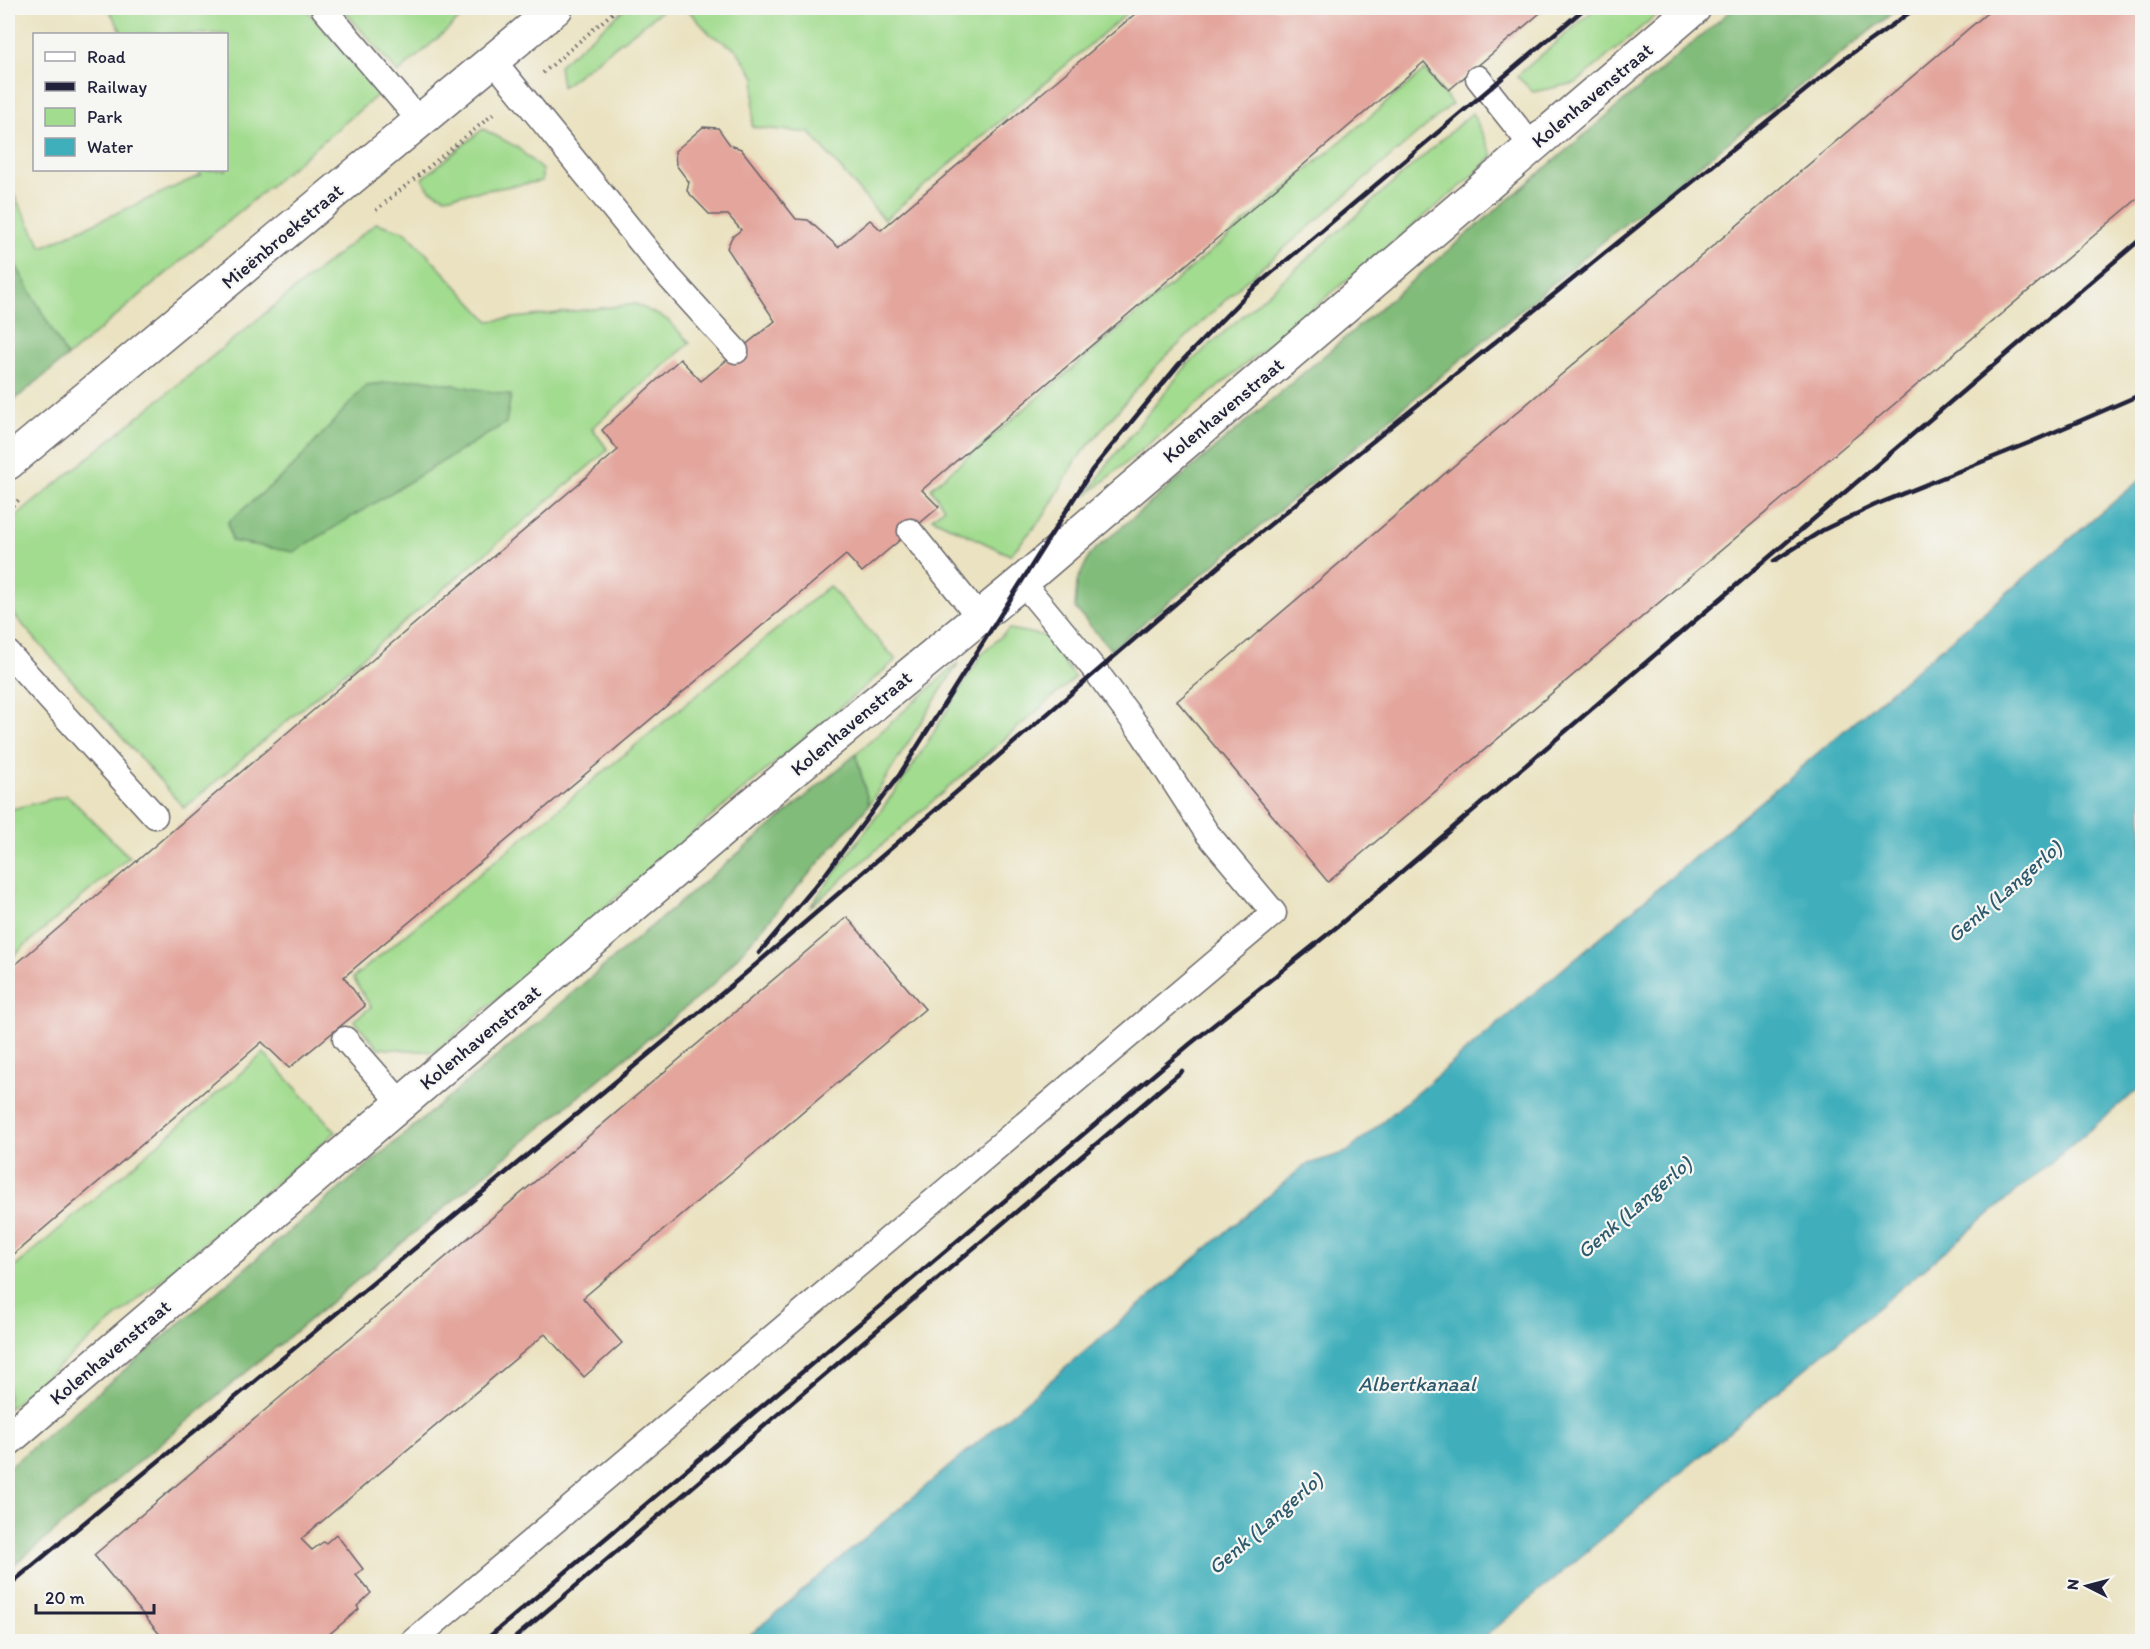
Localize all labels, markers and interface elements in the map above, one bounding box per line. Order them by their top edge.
legend [33,33,228,171]
street label: Kolenhavenstraat [1526,37,1658,153]
text: Road [87,46,126,68]
text: Railway [87,76,148,98]
text: Park [87,106,122,128]
text: Water [87,136,133,158]
street label: Mieënbroekstraat [216,178,348,294]
street label: Kolenhavenstraat [1157,352,1289,468]
street label: Kolenhavenstraat [785,665,917,781]
water label: Genk (Langerlo) [1942,834,2067,948]
street label: Kolenhavenstraat [414,979,546,1095]
water label: Genk (Langerlo) [1572,1150,1697,1264]
street label: Kolenhavenstraat [44,1294,176,1410]
water label: Albertkanaal [1358,1371,1478,1396]
water label: Genk (Langerlo) [1203,1466,1328,1580]
north arrow [2057,1556,2117,1616]
scale bar [36,1577,154,1615]
text: N [2063,1578,2083,1591]
text: 20 m [45,1587,85,1609]

